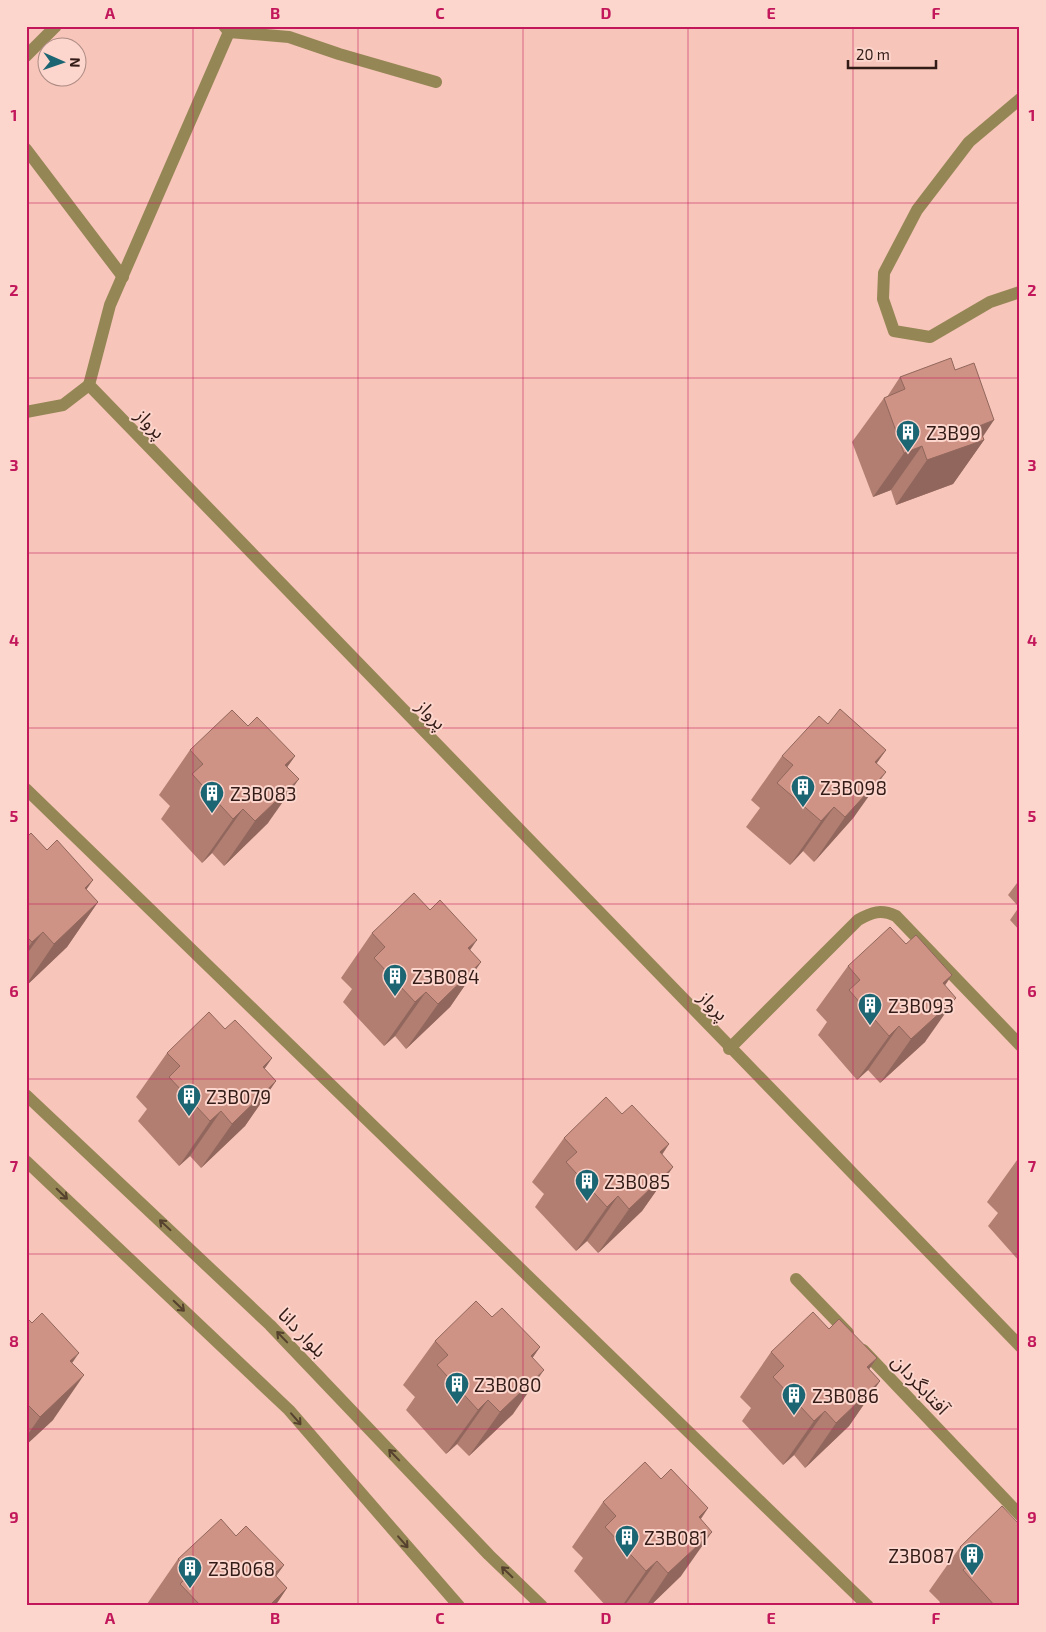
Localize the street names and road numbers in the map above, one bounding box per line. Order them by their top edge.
street label: پرواز [129,402,171,444]
street label: پرواز [410,693,452,735]
street label: پرواز [692,984,734,1026]
street label: بلوار دانا [273,1303,332,1362]
street label: آفتابگردان [887,1349,956,1421]

